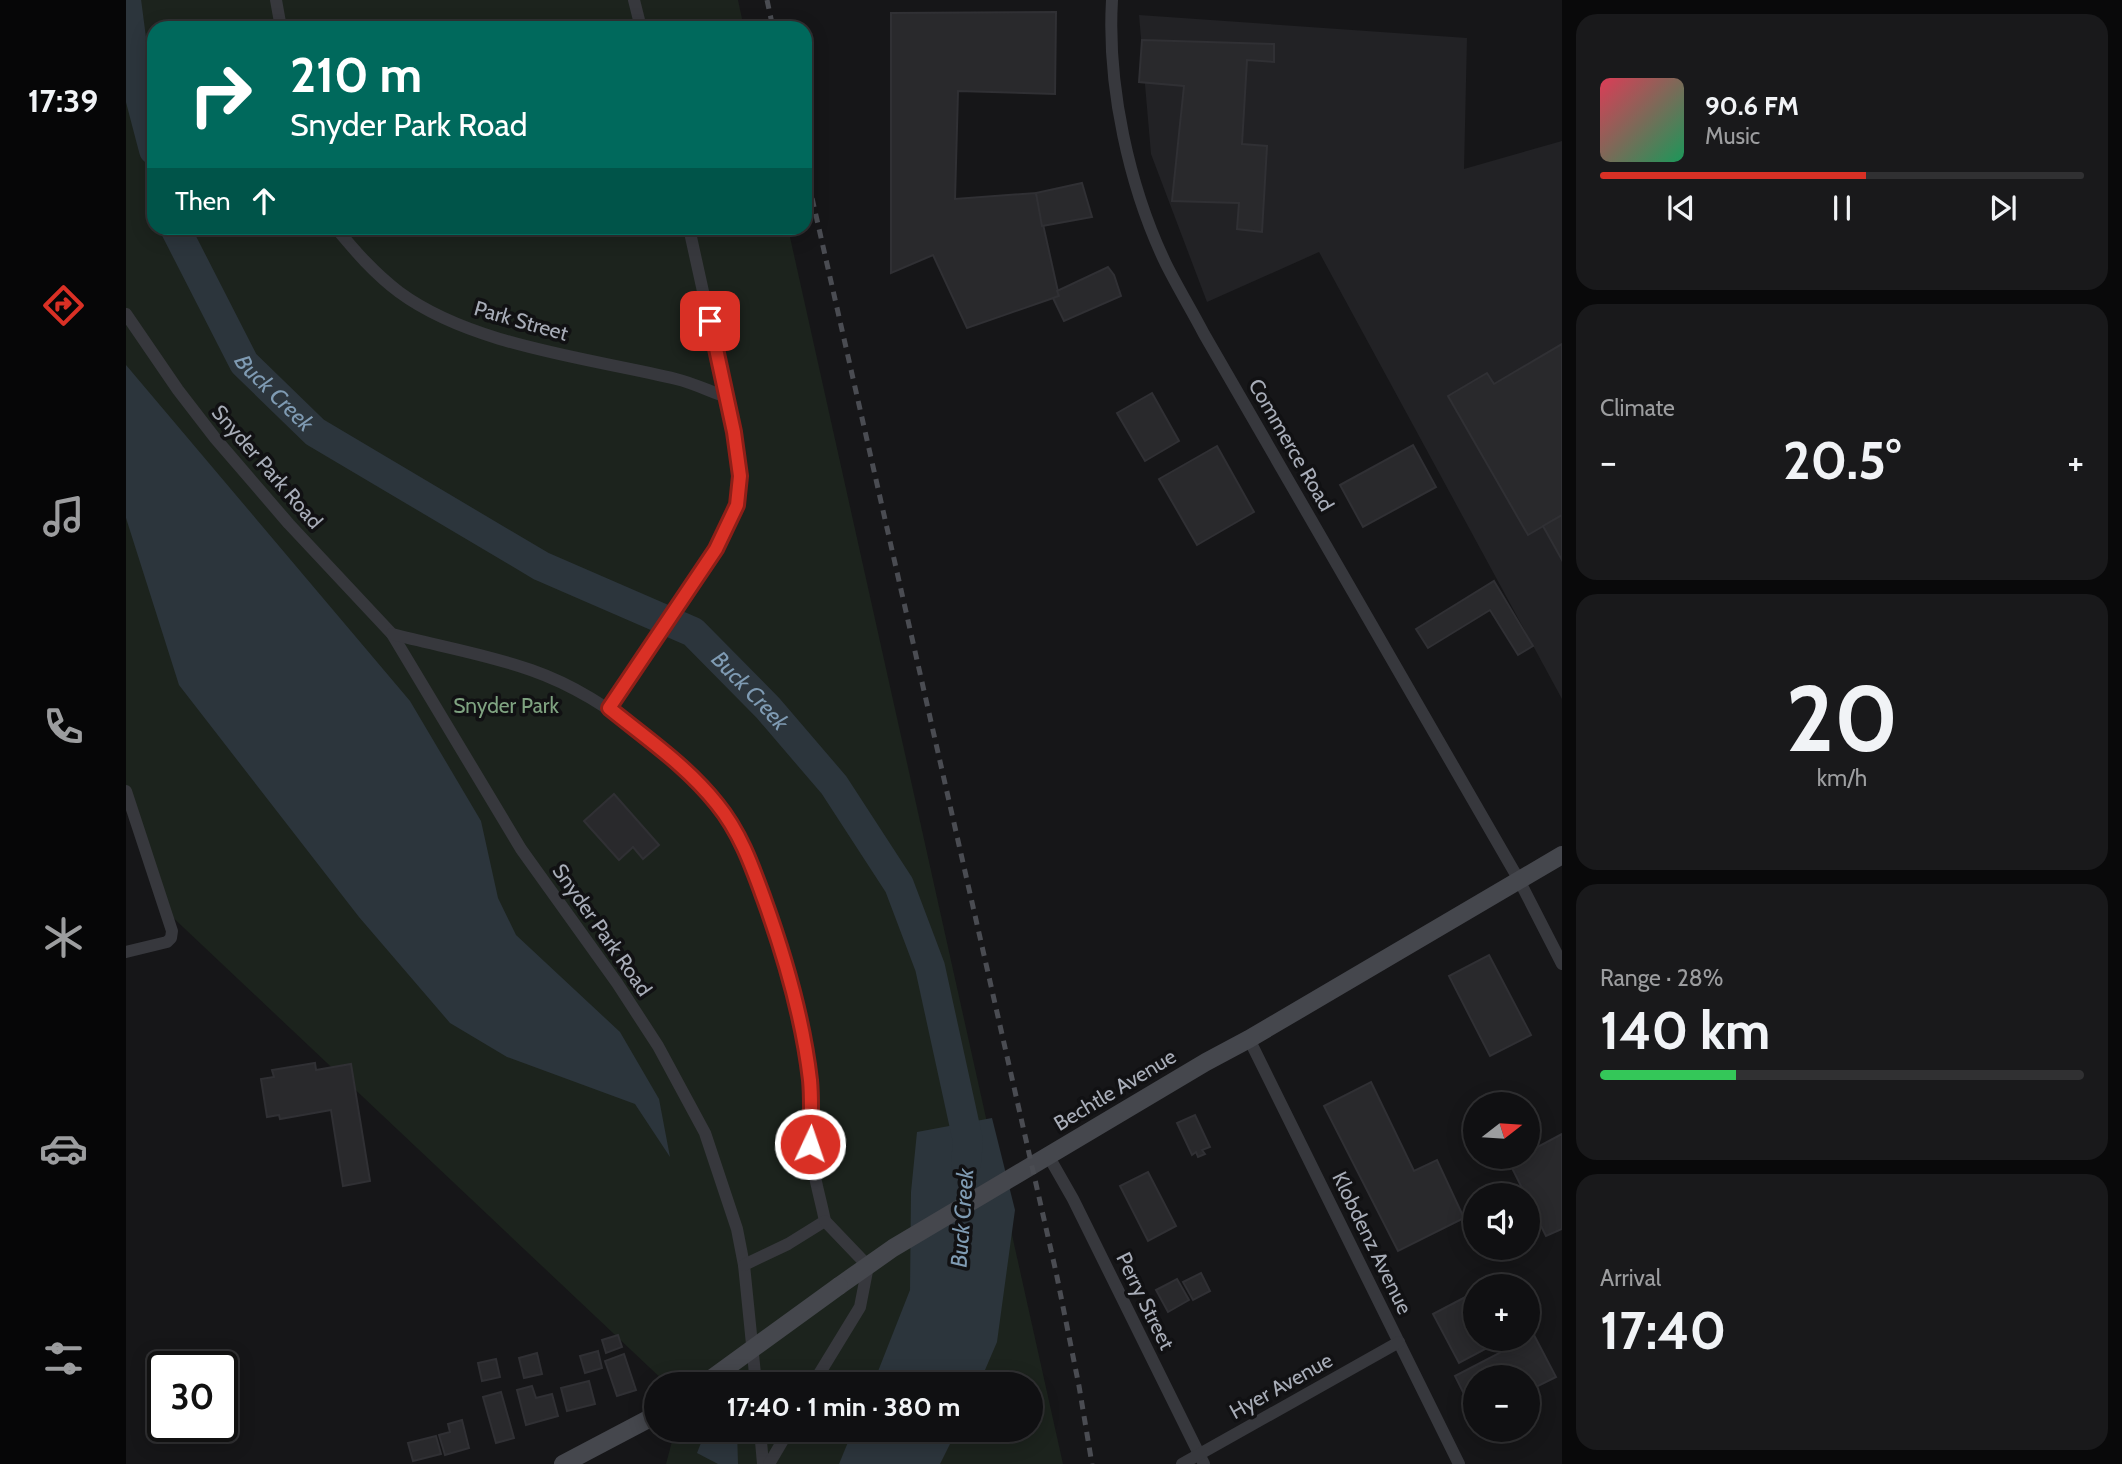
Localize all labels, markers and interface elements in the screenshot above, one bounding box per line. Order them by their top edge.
text: 210 m [290,45,422,104]
icon: right [175,49,266,140]
text: 17:39 [28,81,98,120]
text: 90.6 FM [1705,90,1799,122]
text: Snyder Park Road [290,105,528,144]
text: Music [1705,122,1760,150]
icon: ahead [245,182,283,220]
text: Then [175,185,231,217]
icon: previous [1662,189,1700,227]
icon: pause [1823,189,1861,227]
icon: next [1984,189,2022,227]
icon: directions [39,281,88,330]
pin [680,291,740,351]
street label: Park Street [471,295,571,346]
icon: arrive [691,302,729,340]
water label: Buck Creek [228,350,321,438]
street label: Commerce Road [1243,374,1339,515]
text: Climate [1600,394,1675,422]
street label: Snyder Park Road [207,400,328,534]
text: 20.5° [1783,429,1901,492]
text: − [1600,438,1617,485]
text: + [2067,438,2084,485]
icon: music [39,492,88,541]
water label: Buck Creek [706,645,796,737]
text: 20 [1786,663,1898,774]
park label: Snyder Park [453,693,559,718]
icon: phone [39,702,88,751]
text: km/h [1817,764,1867,792]
street label: Snyder Park Road [547,859,657,1001]
icon: climate [39,913,88,962]
text: Range · 28% [1600,964,1723,992]
text: 140 km [1600,999,1770,1062]
street label: Bechtle Avenue [1049,1043,1181,1136]
north arrow [1463,1092,1540,1169]
map controls [1463,1092,1540,1442]
position arrow [773,1107,847,1181]
icon: car [39,1124,88,1173]
water label: Buck Creek [945,1166,980,1268]
street label: Klobdenz Avenue [1327,1168,1418,1318]
button: sound [1463,1183,1540,1260]
street label: Perry Street [1111,1248,1180,1353]
text: Arrival [1600,1264,1661,1292]
button: + [1463,1274,1540,1351]
text: 17:40 [1600,1299,1726,1362]
icon: filters [39,1334,88,1383]
street label: Hyer Avenue [1225,1347,1337,1424]
speed limit sign: 30 [147,1351,238,1442]
button: − [1463,1365,1540,1442]
text: 17:40 · 1 min · 380 m [727,1391,960,1423]

